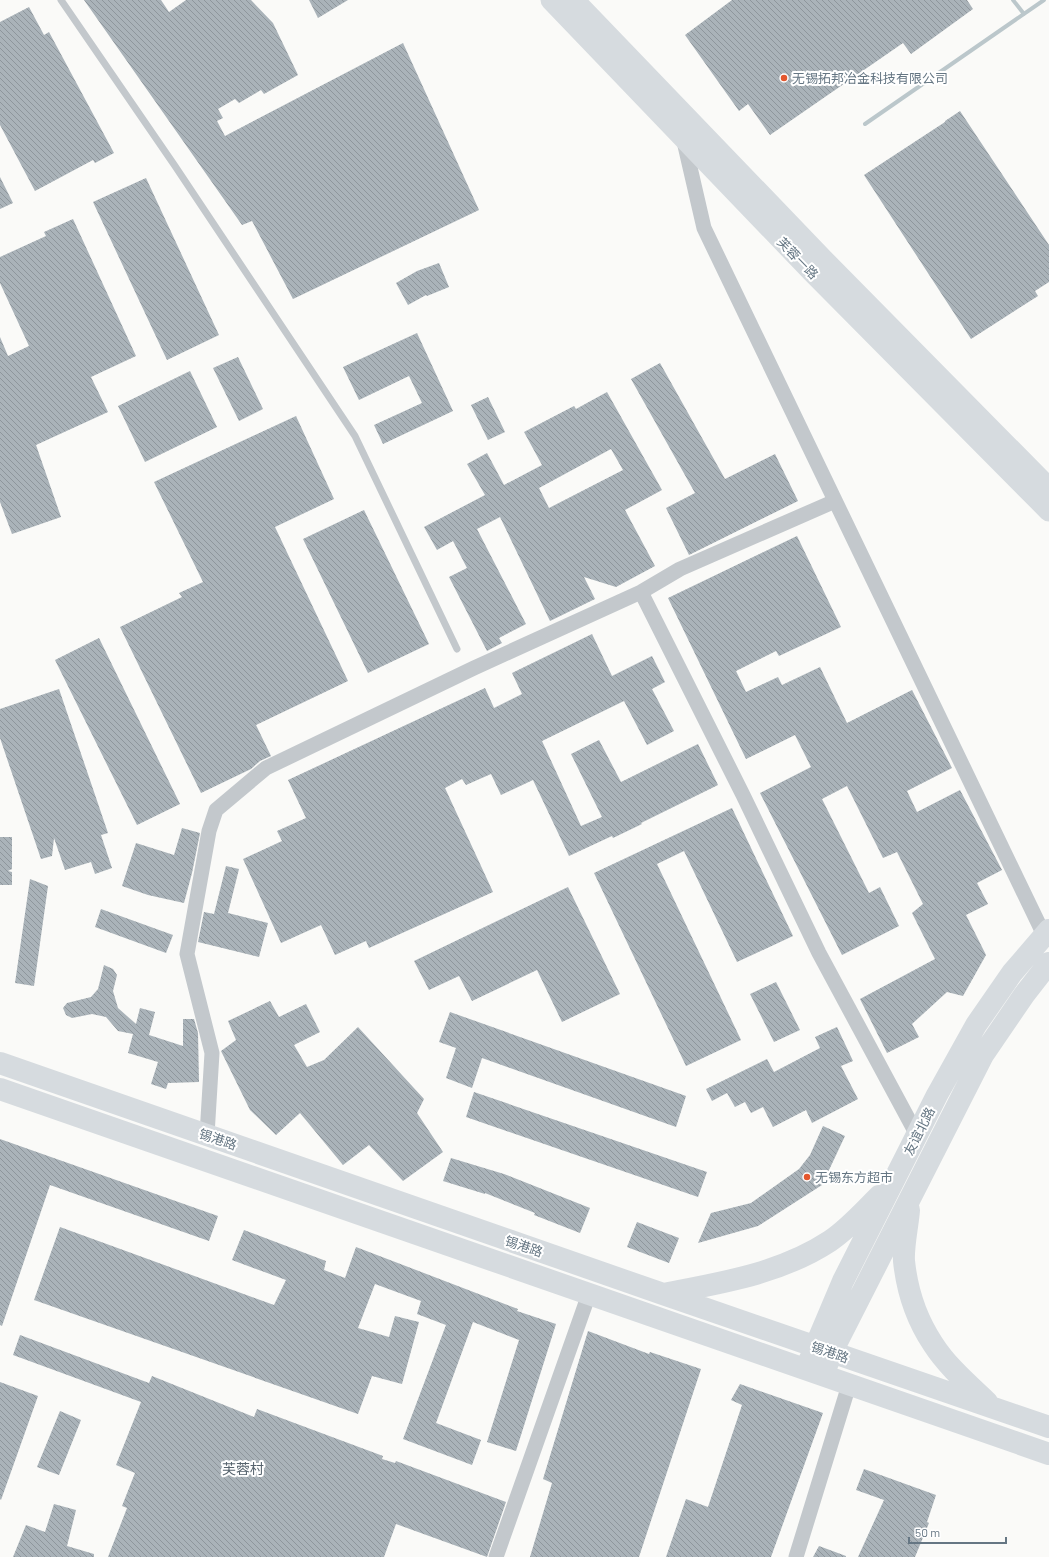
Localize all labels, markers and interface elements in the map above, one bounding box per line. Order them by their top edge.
place label: 无锡拓邦冶金科技有限公司 [792,70,948,86]
marker: 无锡拓邦冶金科技有限公司 [779,73,789,83]
street label: 芙蓉一路 [774,234,822,282]
street label: 友谊北路 [900,1104,938,1158]
street label: 锡港路 [197,1125,239,1153]
place label: 无锡东方超市 [815,1169,893,1185]
marker: 无锡东方超市 [802,1172,812,1182]
street label: 锡港路 [503,1232,545,1260]
street label: 锡港路 [809,1338,851,1366]
district label: 芙蓉村 [222,1460,264,1477]
scale bar [909,1519,1006,1545]
text: 50 m [915,1525,940,1539]

